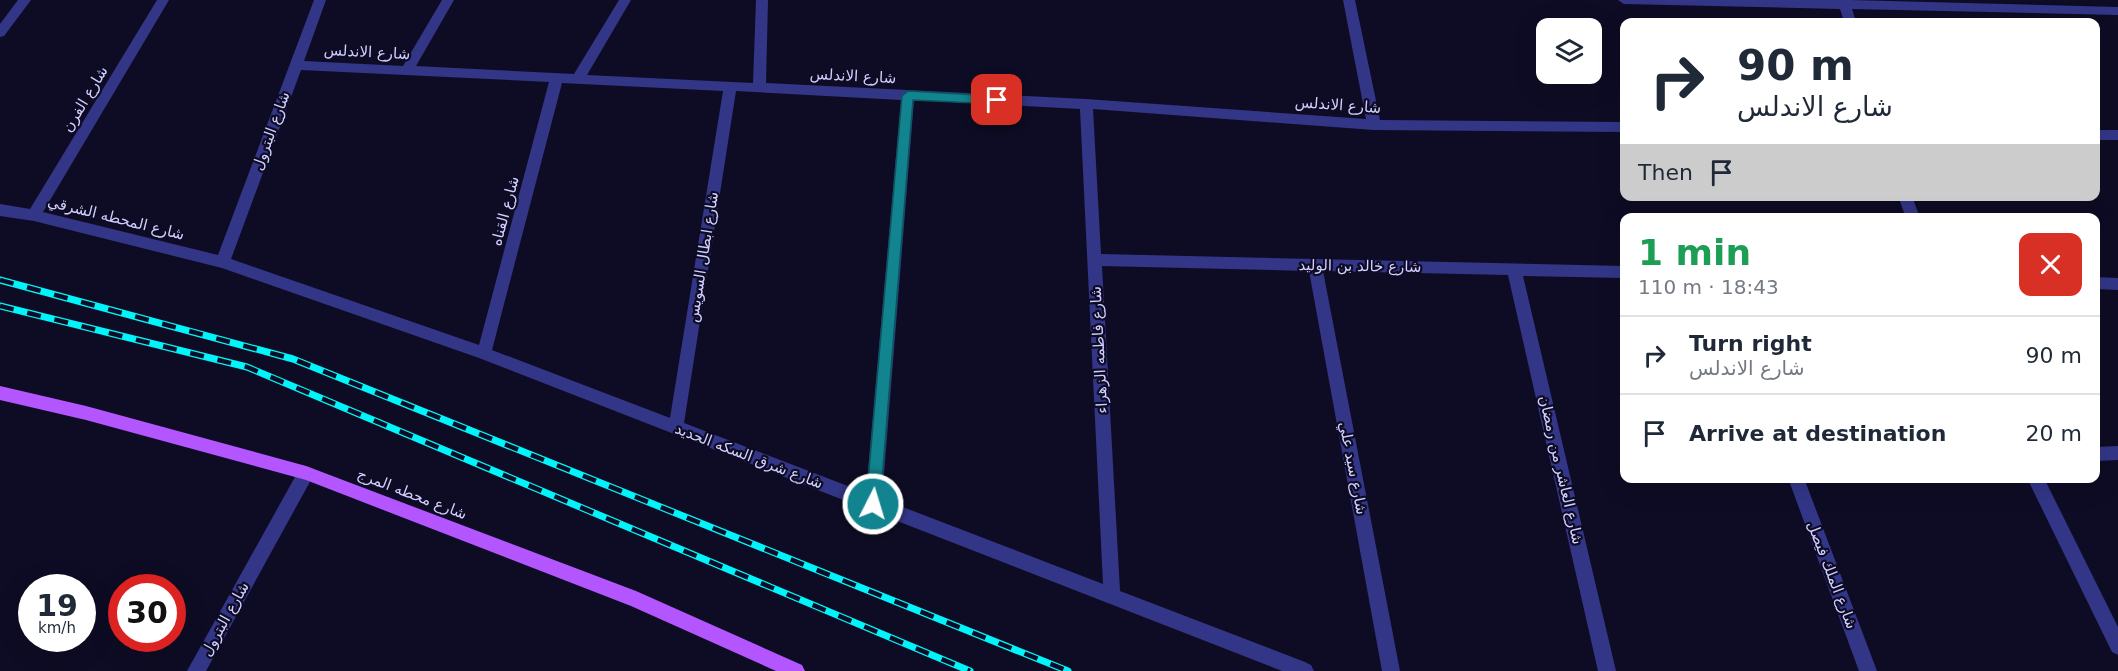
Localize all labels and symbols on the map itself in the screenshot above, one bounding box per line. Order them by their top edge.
street label: شارع الاندلس [323,41,411,63]
street label: شارع الفرن [58,63,112,135]
street label: شارع الاندلس [809,65,897,87]
pin [971,74,1022,125]
street label: شارع البترول [248,89,294,173]
street label: شارع الاندلس [1294,93,1382,117]
street label: شارع القناه [487,174,523,248]
street label: شارع ابطال السويس [684,190,722,324]
street label: شارع المحطه الشرقي [45,192,186,245]
street label: شارع خالد بن الوليد [1298,256,1422,276]
street label: شارع فاطمه الزهراء [1087,286,1111,414]
street label: شارع العاشر من رمضان [1535,394,1587,546]
street label: شارع شرق السكه الحديد [673,419,825,493]
street label: شارع سيد علي [1334,420,1371,516]
street label: شارع محطه المرج [354,465,470,524]
position arrow [841,472,905,536]
street label: شارع الملك فيصل [1803,519,1861,631]
speed limit sign: 30 [108,574,186,652]
street label: شارع البترول [197,579,253,659]

